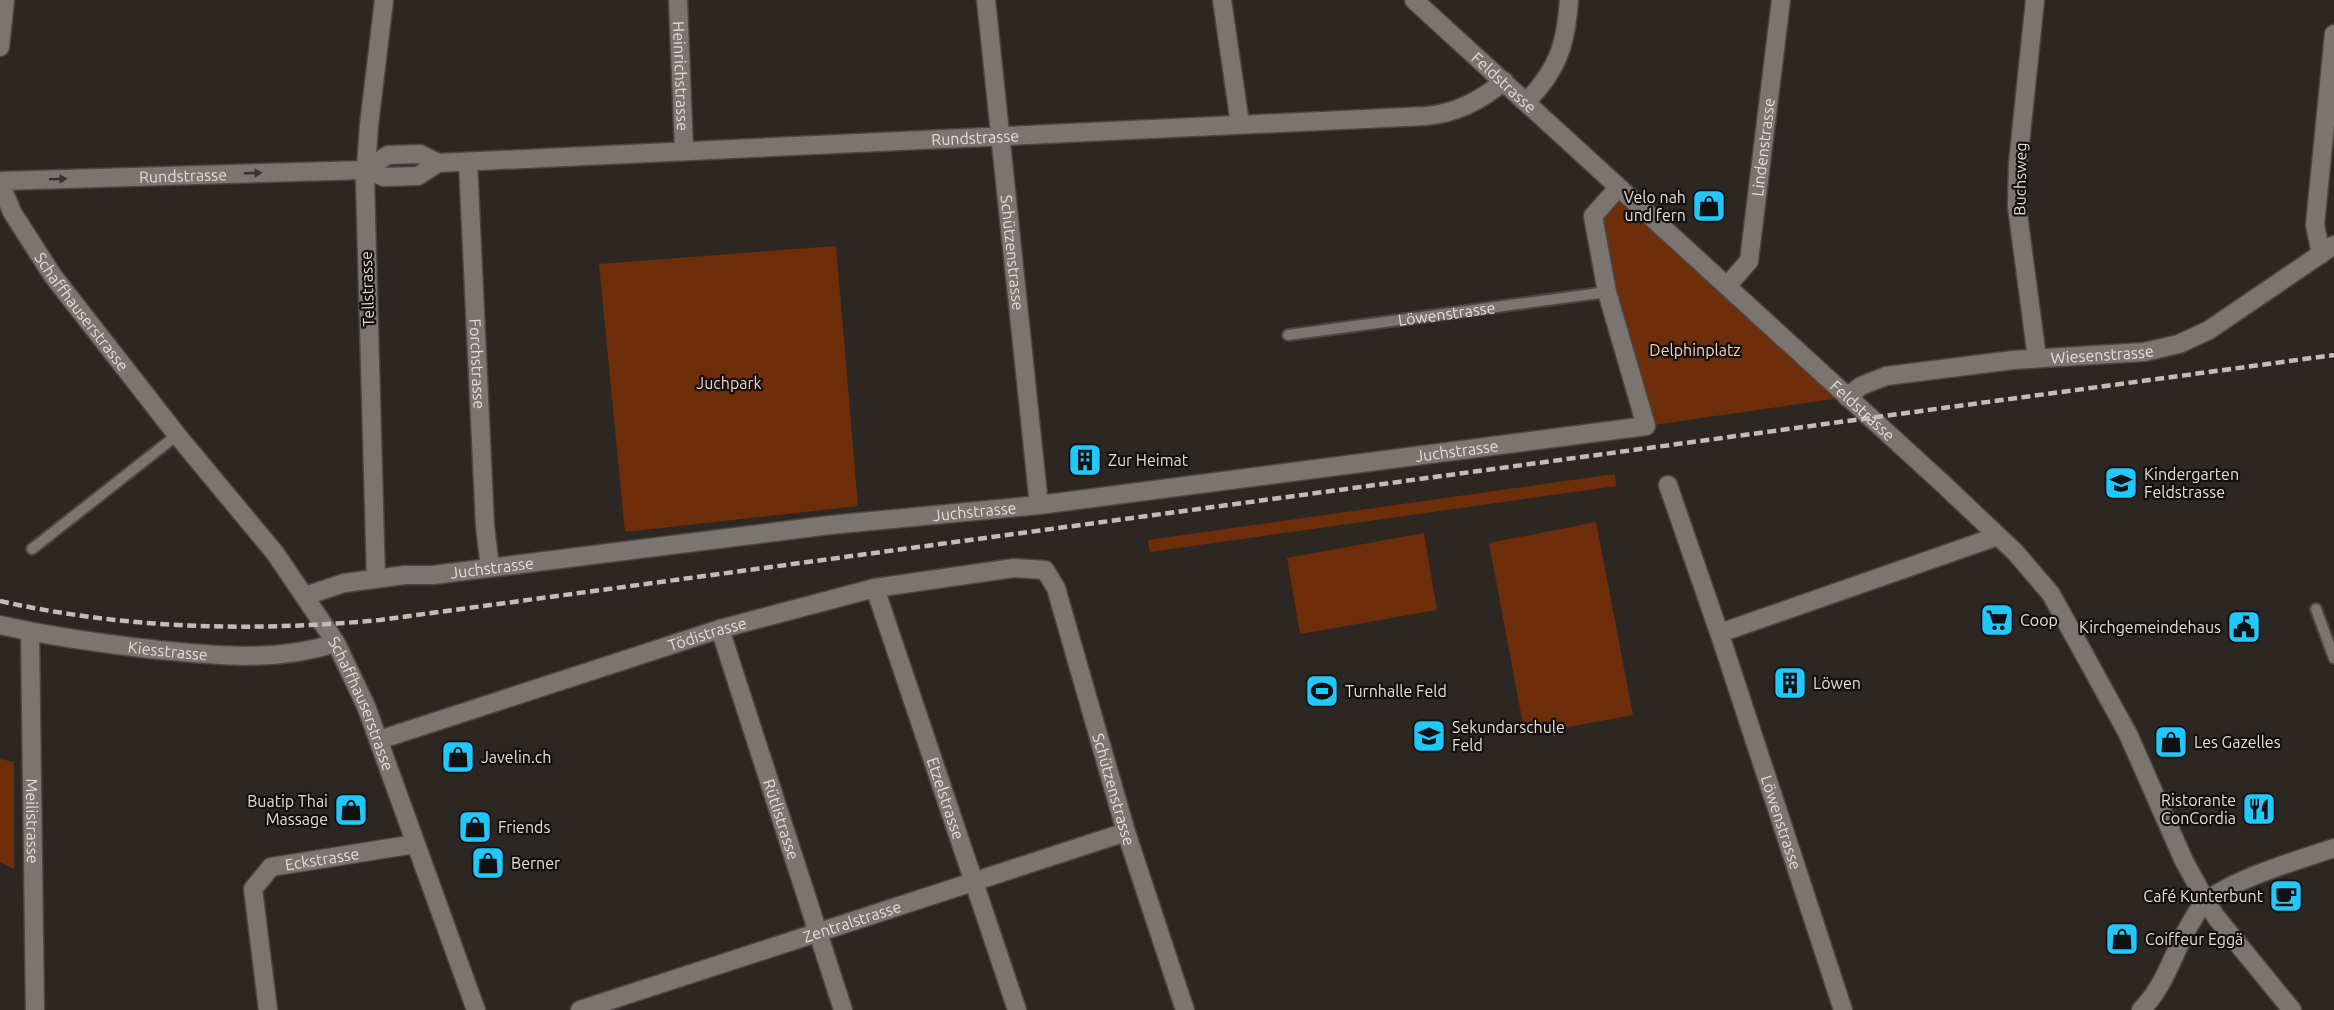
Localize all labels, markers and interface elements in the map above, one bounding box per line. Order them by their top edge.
street label: Heinrichstrasse [670,21,692,131]
street label: Feldstrasse [1468,48,1540,116]
street label: Lindenstrasse [1748,97,1778,197]
street label: Rundstrasse [931,126,1019,149]
street label: Buchsweg [2010,142,2030,216]
street label: Rundstrasse [139,165,227,186]
one-way arrow [244,169,263,178]
one-way arrow [49,175,68,184]
place label: Velo nah und fern [1624,188,1686,224]
shop icon: Velo nah und fern [1691,188,1727,224]
street label: Schützenstrasse [998,194,1028,311]
street label: Schaffhauserstrasse [31,249,133,374]
street label: Tellstrasse [357,251,377,327]
street label: Löwenstrasse [1397,298,1496,329]
street label: Forchstrasse [466,318,489,410]
park label: Delphinplatz [1649,341,1741,359]
street label: Wiesenstrasse [2050,341,2155,367]
park label: Juchpark [696,374,762,392]
street label: Feldstrasse [1827,376,1899,444]
street label: Juchstrasse [1414,436,1500,465]
building icon: Zur Heimat [1067,442,1103,478]
place label: Zur Heimat [1108,451,1189,469]
school or university icon: Kindergarten Feldstrasse [2103,465,2139,501]
place label: Kindergarten Feldstrasse [2144,465,2239,501]
street label: Juchstrasse [932,498,1017,524]
street label: Juchstrasse [449,553,535,582]
supermarket icon: Coop [1979,602,2015,638]
public building icon: Kirchgemeindehaus [2226,609,2262,645]
place label: Coop [2020,611,2058,629]
street label: Tödistrasse [666,613,748,654]
place label: Kirchgemeindehaus [2079,618,2221,636]
street label: Schaffhauserstrasse [325,633,398,773]
street label: Kiesstrasse [127,637,208,663]
building icon: Löwen [1772,665,1808,701]
sports icon: Turnhalle Feld [1304,673,1340,709]
place label: Löwen [1813,674,1861,692]
place label: Turnhalle Feld [1345,682,1447,700]
school or university icon: Sekundarschule Feld [1411,718,1447,754]
place label: Sekundarschule Feld [1452,718,1565,754]
shop icon: Les Gazelles [2153,724,2189,760]
street label: Schützenstrasse [1089,731,1139,848]
place label: Les Gazelles [2194,733,2281,751]
shop icon: Javelin.ch [440,739,476,775]
place label: Javelin.ch [481,748,551,766]
street label: Etzelstrasse [924,755,968,842]
street label: Löwenstrasse [1758,773,1805,872]
street label: Rütlistrasse [760,777,803,862]
street label: Meilistrasse [23,778,42,864]
place label: Ristorante ConCordia [2161,791,2236,827]
restaurant icon: Ristorante ConCordia [2241,791,2277,827]
place label: Buatip Thai Massage [247,792,328,828]
shop icon: Buatip Thai Massage [333,792,369,828]
shop icon: Friends [457,809,493,845]
place label: Friends [498,818,550,836]
street label: Eckstrasse [284,844,360,874]
shop icon: Berner [470,845,506,881]
place label: Berner [511,854,560,872]
cafe icon: Café Kunterbunt [2268,878,2304,914]
place label: Café Kunterbunt [2143,887,2264,905]
street label: Zentralstrasse [801,897,903,946]
shop icon: Coiffeur Eggä [2104,921,2140,957]
place label: Coiffeur Eggä [2145,930,2243,948]

